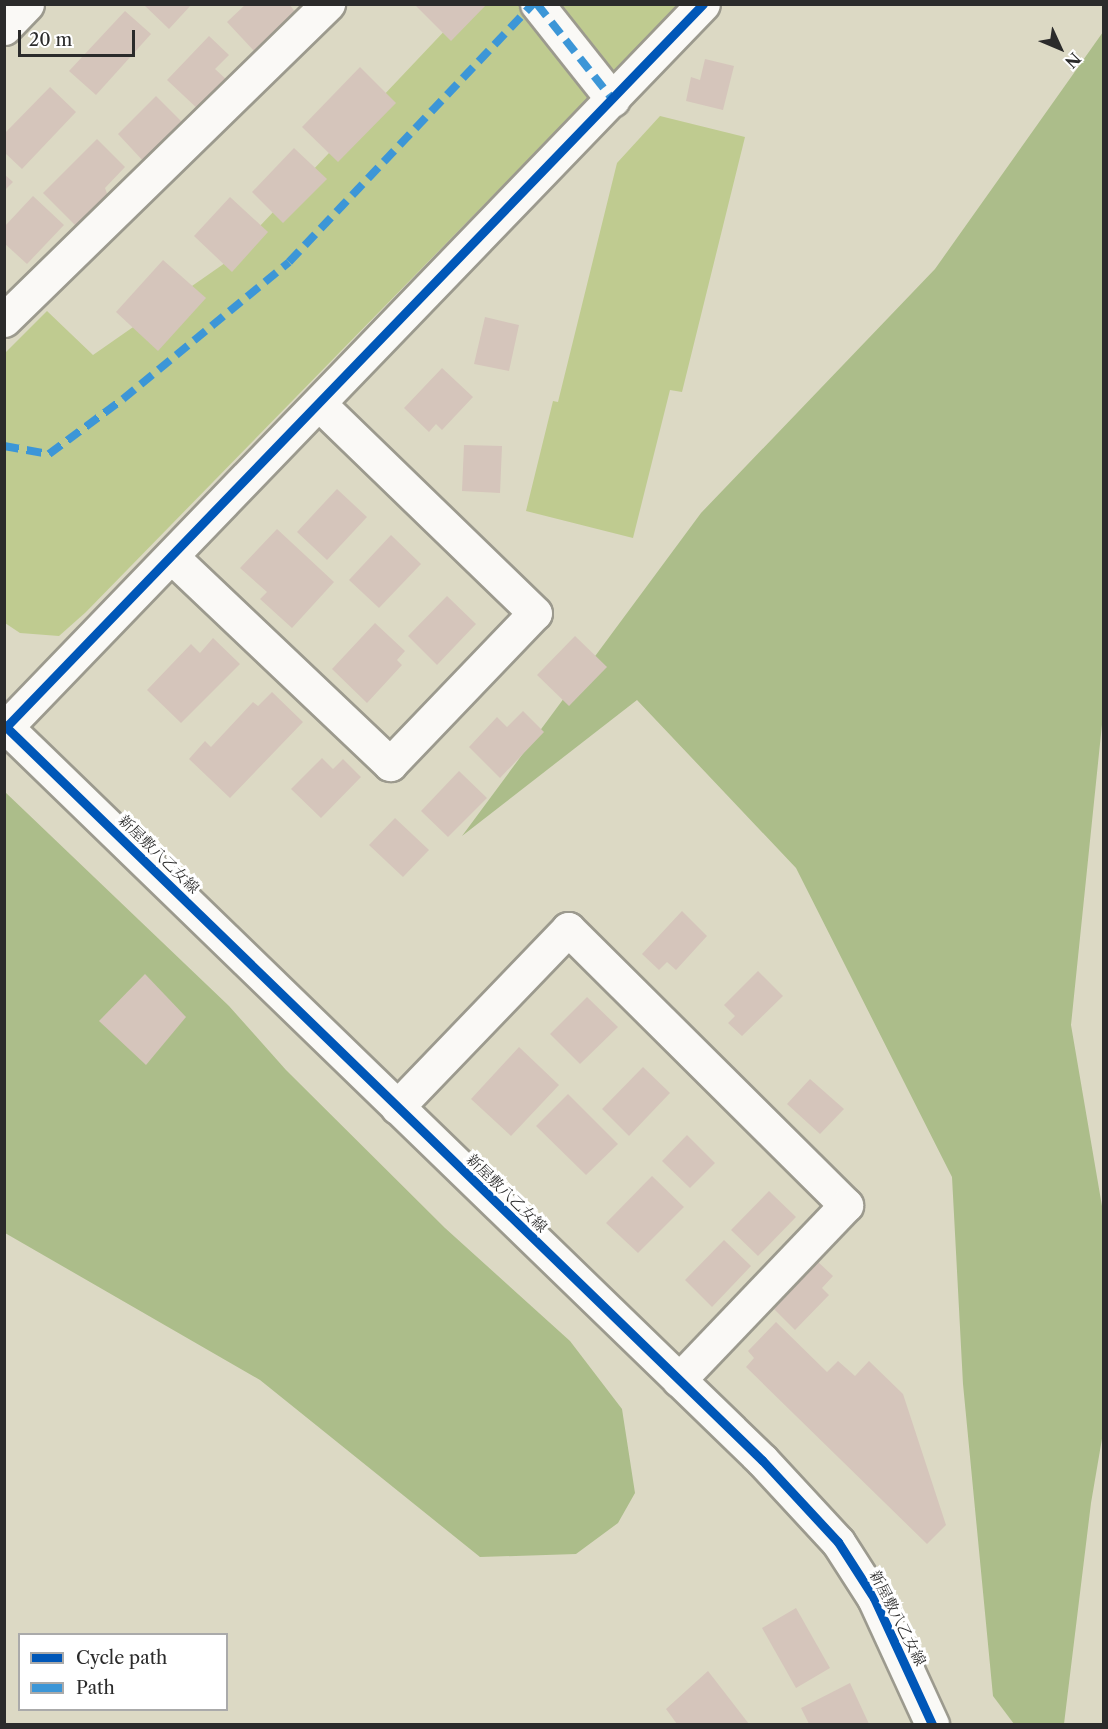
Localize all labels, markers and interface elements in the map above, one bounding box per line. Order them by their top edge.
scale bar [21,18,138,56]
north arrow [1030,18,1090,78]
text: 20 m [29,29,72,51]
text: N [1061,49,1085,72]
street label: 新屋敷八乙女線 [115,811,203,897]
street label: 新屋敷八乙女線 [463,1150,551,1236]
street label: 新屋敷八乙女線 [866,1567,930,1669]
legend [18,1633,228,1711]
text: Cycle path [76,1647,167,1669]
text: Path [76,1677,115,1699]

